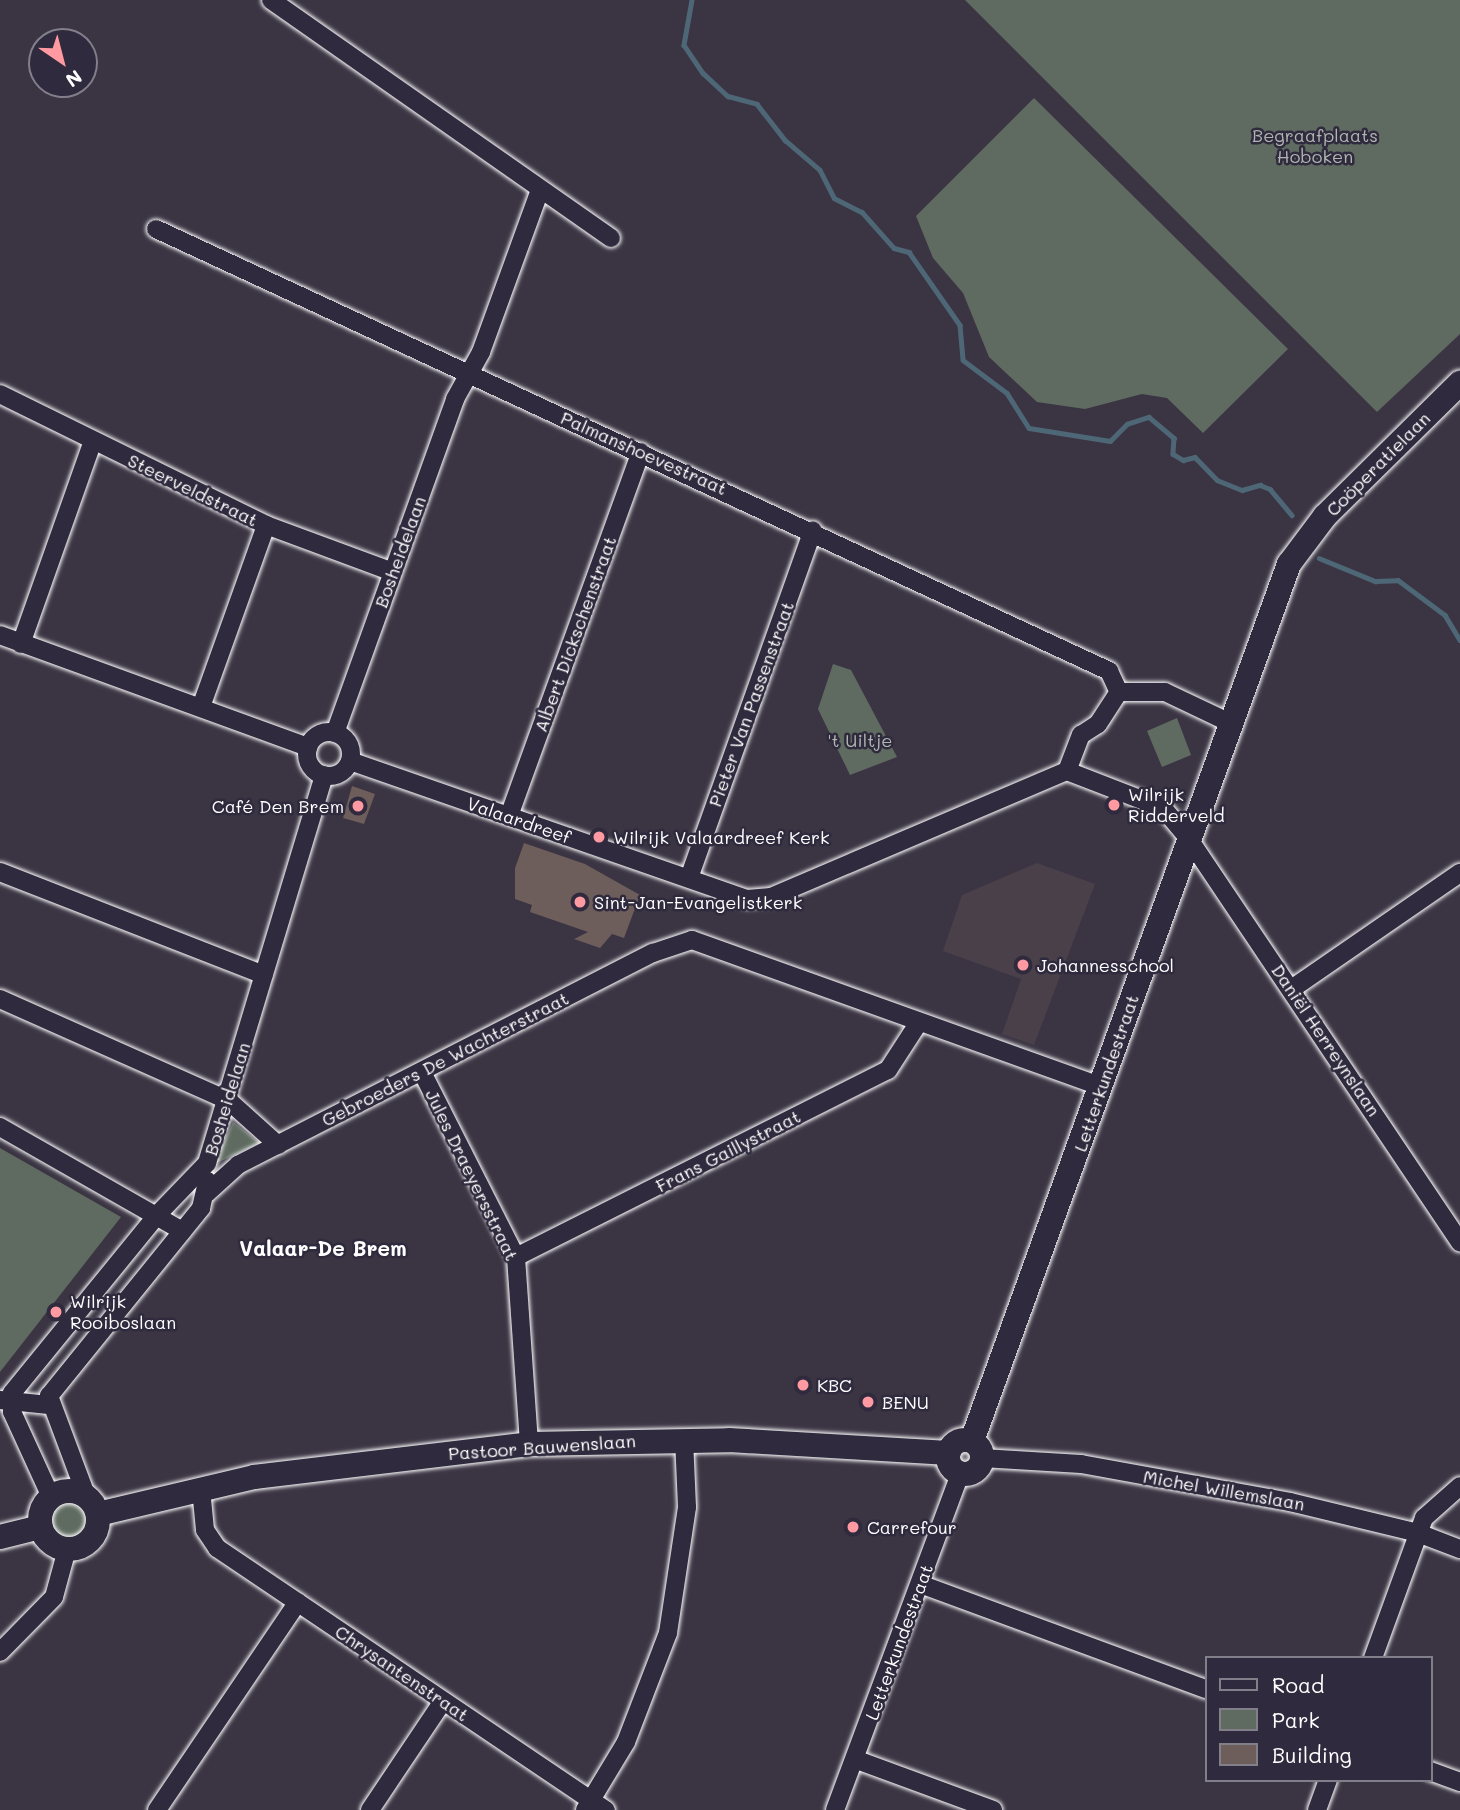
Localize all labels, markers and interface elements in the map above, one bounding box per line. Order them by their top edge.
north arrow [28,28,98,98]
text: N [61,65,87,93]
park label: Begraafplaats Hoboken [1252,125,1378,168]
street label: Palmanshoevestraat [558,407,730,499]
street label: Coöperatielaan [1322,408,1434,520]
street label: Steerveldstraat [124,449,262,531]
street label: Bosheidelaan [370,493,430,611]
street label: Albert Dickschenstraat [529,533,621,735]
street label: Pieter Van Passenstraat [704,598,798,810]
park label: 't Uiltje [828,729,892,751]
place label: Wilrijk Ridderveld [1128,784,1225,826]
street label: Valaardreef [464,792,574,848]
place label: Café Den Brem [212,795,344,817]
marker: Wilrijk Ridderveld [1106,797,1122,813]
marker: Café Den Brem [350,798,366,814]
place label: Wilrijk Valaardreef Kerk [613,826,830,848]
marker: Wilrijk Valaardreef Kerk [591,829,607,845]
place label: Sint-Jan-Evangelistkerk [594,891,802,913]
marker: Sint-Jan-Evangelistkerk [572,894,588,910]
place label: Johannesschool [1037,954,1174,976]
marker: Johannesschool [1015,957,1031,973]
street label: Daniël Herreynslaan [1267,960,1385,1120]
street label: Gebroeders De Wachterstraat [318,987,572,1131]
street label: Letterkundestraat [1069,992,1143,1154]
street label: Bosheidelaan [200,1040,254,1158]
street label: Jules Draeyersstraat [421,1086,523,1264]
street label: Frans Gaillystraat [652,1105,804,1197]
district label: Valaar-De Brem [239,1235,407,1261]
place label: Wilrijk Rooiboslaan [70,1291,176,1334]
marker: Wilrijk Rooiboslaan [48,1304,64,1320]
place label: KBC [817,1374,852,1396]
marker: KBC [795,1377,811,1393]
place label: BENU [882,1391,929,1413]
marker: BENU [860,1394,876,1410]
street label: Pastoor Bauwenslaan [447,1430,637,1464]
street label: Michel Willemslaan [1142,1465,1306,1515]
place label: Carrefour [867,1516,957,1538]
marker: Carrefour [845,1519,861,1535]
street label: Letterkundestraat [861,1561,937,1723]
street label: Chrysantenstraat [331,1620,473,1726]
legend [1204,1656,1432,1782]
text: Road [1272,1671,1324,1698]
text: Park [1272,1706,1320,1733]
text: Building [1272,1741,1352,1768]

